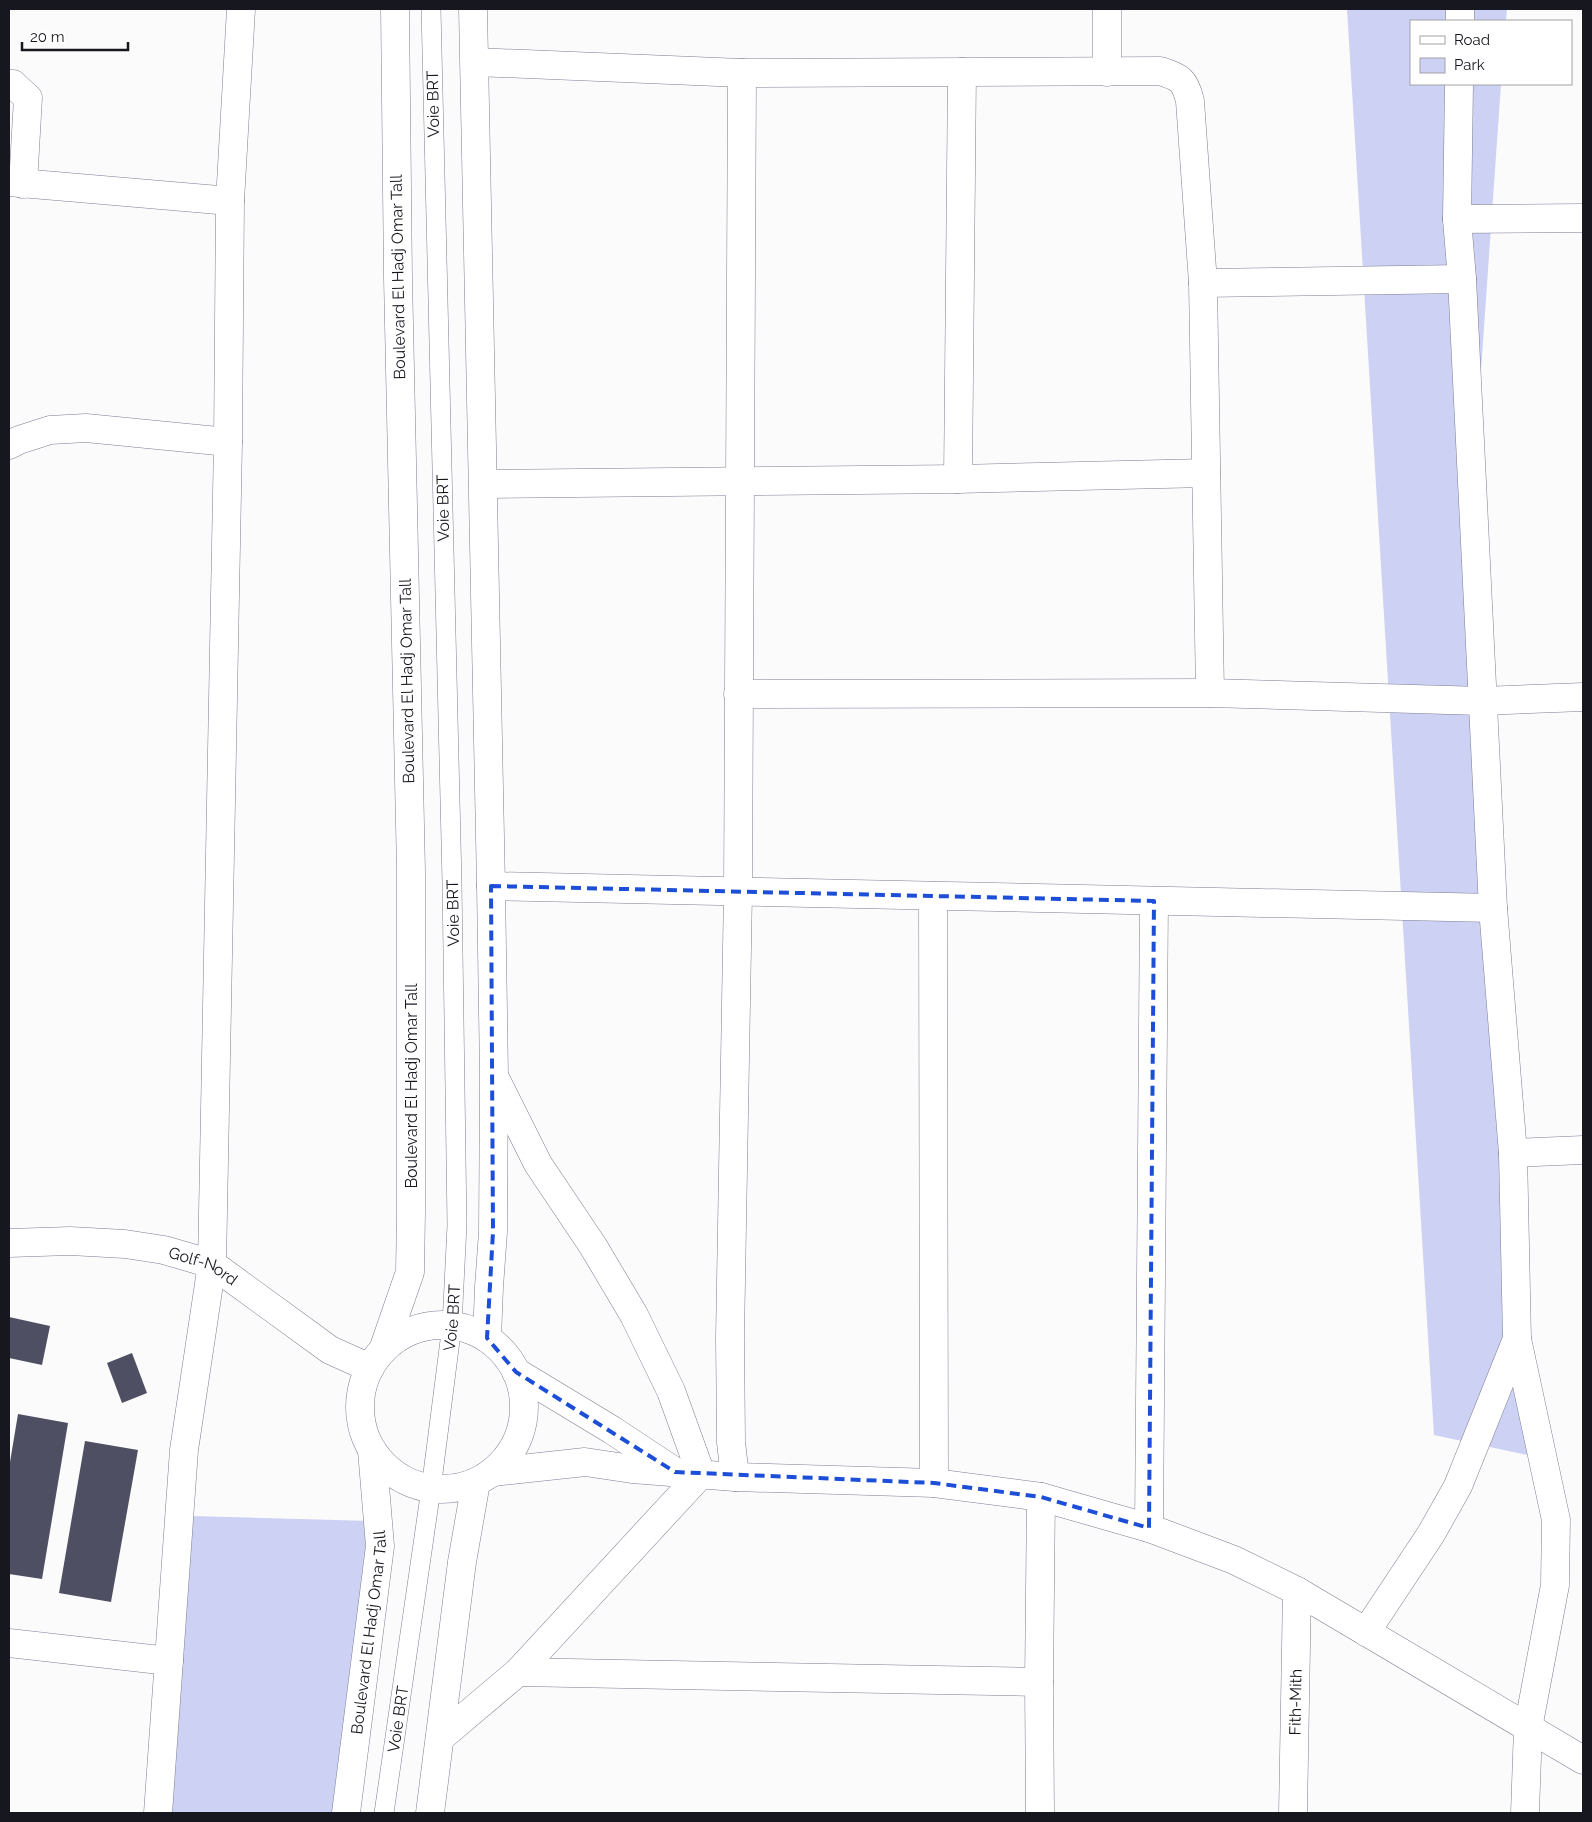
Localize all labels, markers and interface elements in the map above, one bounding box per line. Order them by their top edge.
scale bar [22,20,129,52]
legend [1410,20,1572,85]
text: 20 m [30,28,65,46]
text: Road [1454,31,1490,49]
text: Park [1454,56,1485,74]
street label: Voie BRT [423,70,443,138]
street label: Boulevard El Hadj Omar Tall [387,174,409,380]
street label: Voie BRT [433,474,453,542]
street label: Boulevard El Hadj Omar Tall [396,578,418,784]
street label: Voie BRT [443,879,463,947]
street label: Boulevard El Hadj Omar Tall [402,983,421,1189]
street label: Golf-Nord [166,1242,241,1289]
street label: Voie BRT [439,1284,464,1352]
street label: Boulevard El Hadj Omar Tall [347,1529,390,1736]
street label: Fith-Mith [1285,1669,1305,1736]
street label: Voie BRT [383,1684,412,1754]

